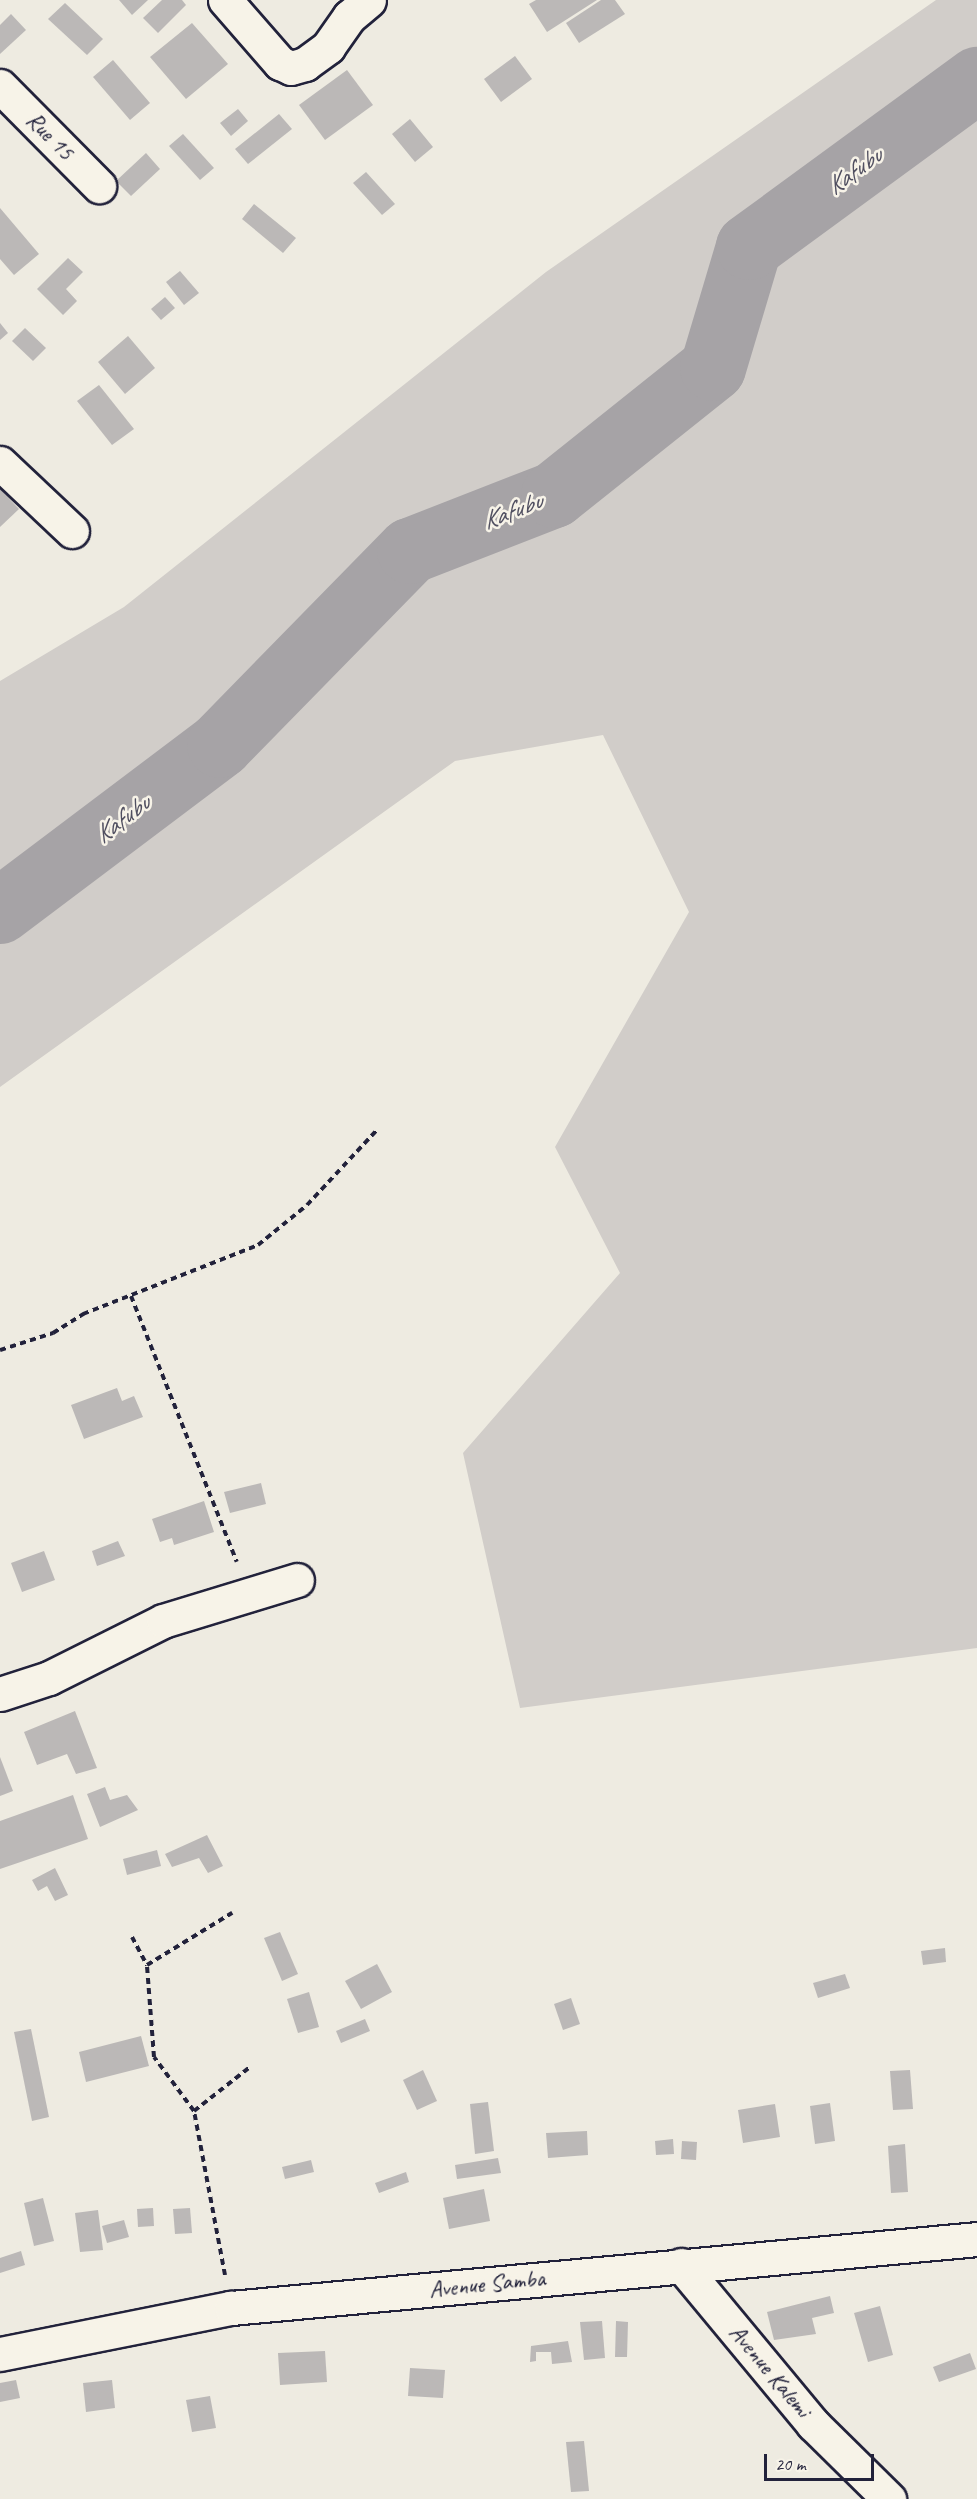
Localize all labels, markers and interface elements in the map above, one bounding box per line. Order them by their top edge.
street label: Rue 15 [20,106,80,166]
water label: Kafubu [820,140,888,202]
water label: Kafubu [478,485,546,537]
water label: Kafubu [88,788,156,850]
street label: Avenue Samba [428,2264,546,2304]
street label: Avenue Kalemi [722,2318,818,2424]
scale bar [767,2442,876,2480]
text: 20 m [775,2453,806,2475]

